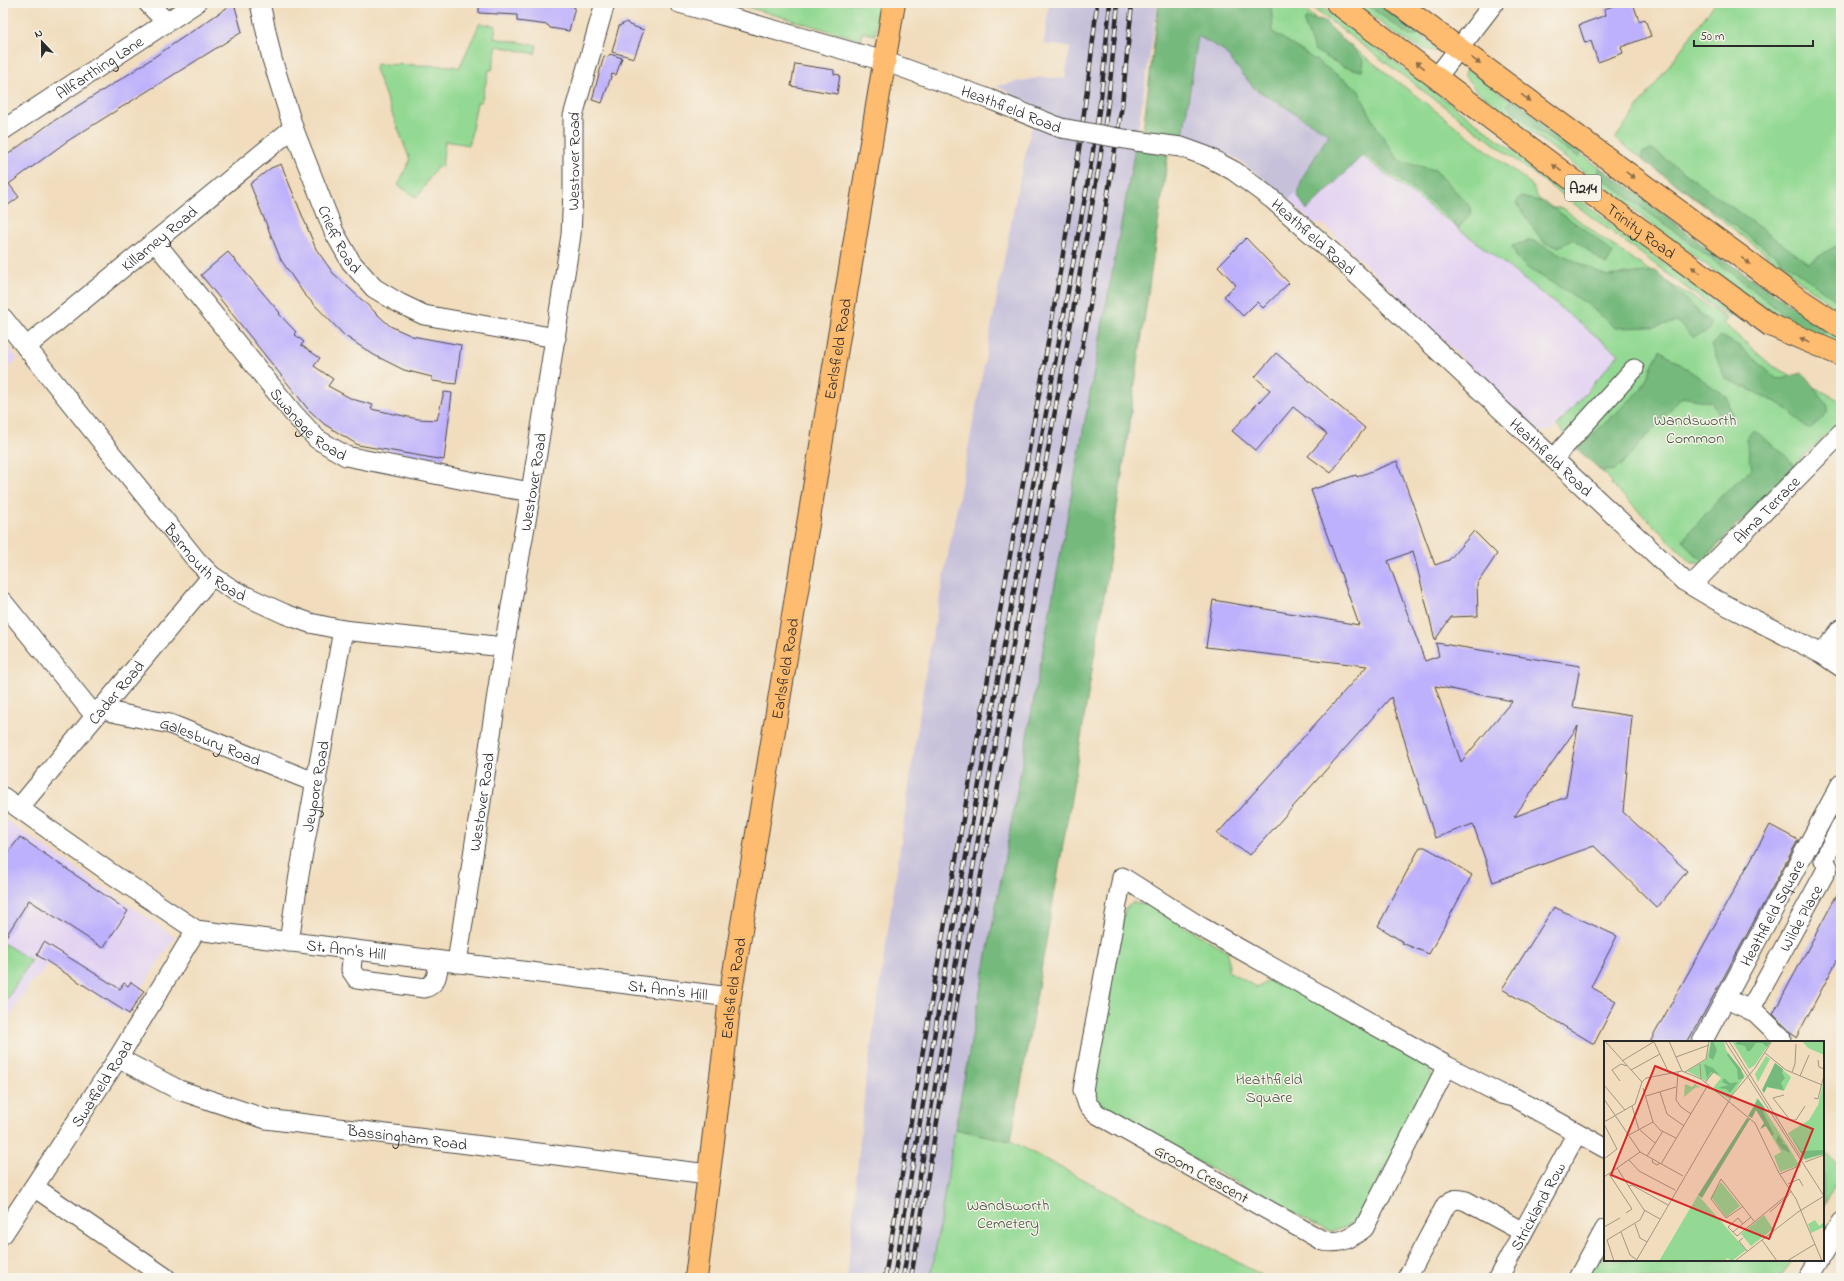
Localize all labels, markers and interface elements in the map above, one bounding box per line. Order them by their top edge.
north arrow [22,22,62,62]
scale bar [1694,22,1813,48]
text: N [32,25,45,42]
text: 50 m [1700,28,1724,46]
street label: Allfarthing Lane [51,30,150,106]
one-way arrow [1471,57,1481,65]
one-way arrow [1415,61,1425,69]
street label: Heathfield Road [957,80,1064,141]
one-way arrow [1520,94,1531,102]
street label: Westover Road [562,109,588,211]
one-way arrow [1552,164,1563,172]
one-way arrow [1625,171,1636,179]
road number: A214 [1565,175,1601,201]
street label: Heathfield Road [1265,194,1360,282]
street label: Trinity Road [1601,198,1680,266]
street label: Killarney Road [117,201,204,278]
street label: Crieff Road [311,202,366,280]
one-way arrow [1741,257,1752,265]
one-way arrow [1691,266,1701,274]
street label: Earlsfield Road [819,297,859,402]
one-way arrow [1799,337,1810,343]
street label: Swanage Road [263,383,351,468]
park label: Wandsworth Common [1654,409,1736,451]
street label: Heathfield Road [1503,413,1597,503]
street label: Westover Road [514,431,554,533]
street label: Alma Terrace [1729,471,1807,550]
street label: Barmouth Road [157,518,250,608]
street label: Earlsfield Road [766,616,806,721]
street label: Cader Road [83,656,151,731]
street label: Galesbury Road [157,712,264,773]
street label: Jeypore Road [297,739,337,834]
street label: Westover Road [464,751,502,853]
street label: Heathfield Square [1735,855,1812,971]
street label: Wilde Place [1774,880,1830,957]
street label: St. Ann's Hill [305,934,388,968]
street label: Earlsfield Road [715,936,754,1040]
street label: St. Ann's Hill [626,974,709,1008]
street label: Swaffield Road [66,1036,140,1133]
inset map [1604,1041,1824,1261]
park label: Heathfield Square [1235,1068,1303,1110]
street label: Bassingham Road [345,1119,468,1158]
street label: Groom Crescent [1149,1139,1253,1211]
street label: Strickland Row [1505,1158,1573,1256]
park label: Wandsworth Cemetery [967,1194,1049,1236]

